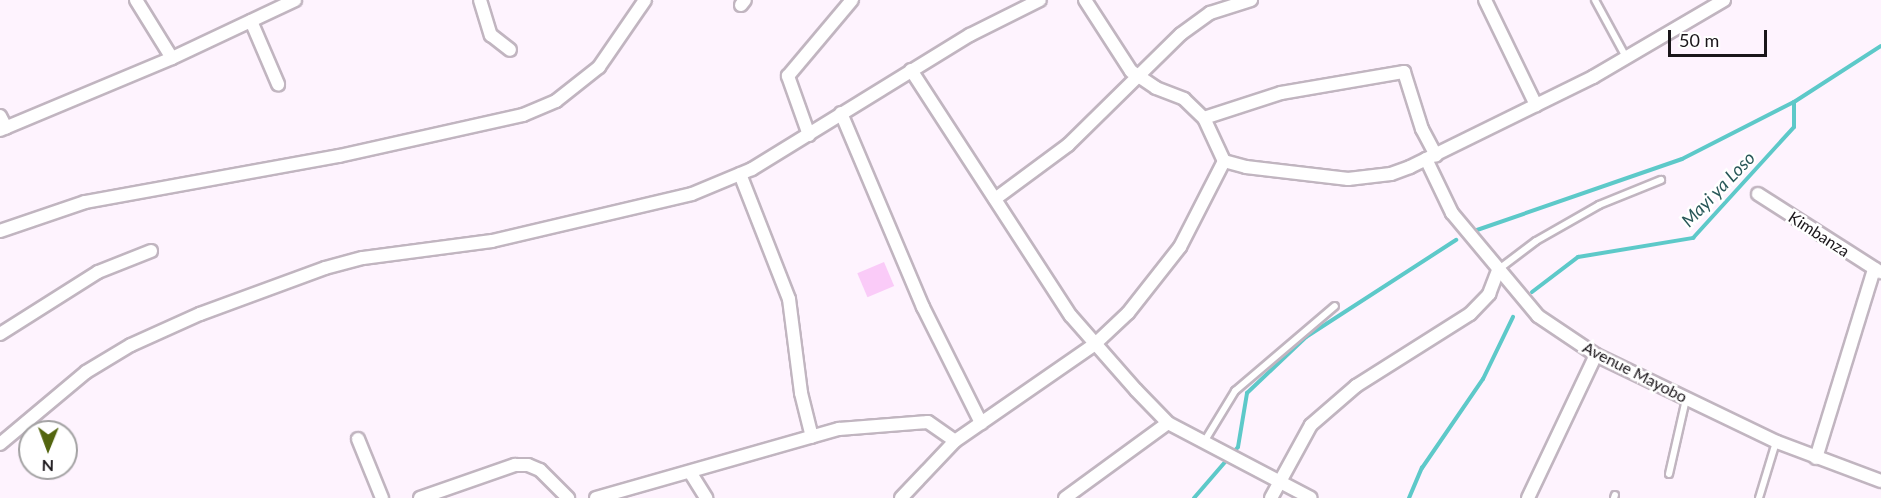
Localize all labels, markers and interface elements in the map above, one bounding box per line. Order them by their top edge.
scale bar [1671,18,1770,56]
text: 50 m [1679,29,1719,51]
water label: Mayi ya Loso [1677,147,1759,231]
street label: Kimbanza [1785,207,1853,261]
street label: Avenue Mayobo [1580,337,1690,407]
north arrow [18,420,78,480]
text: N [41,457,54,476]

